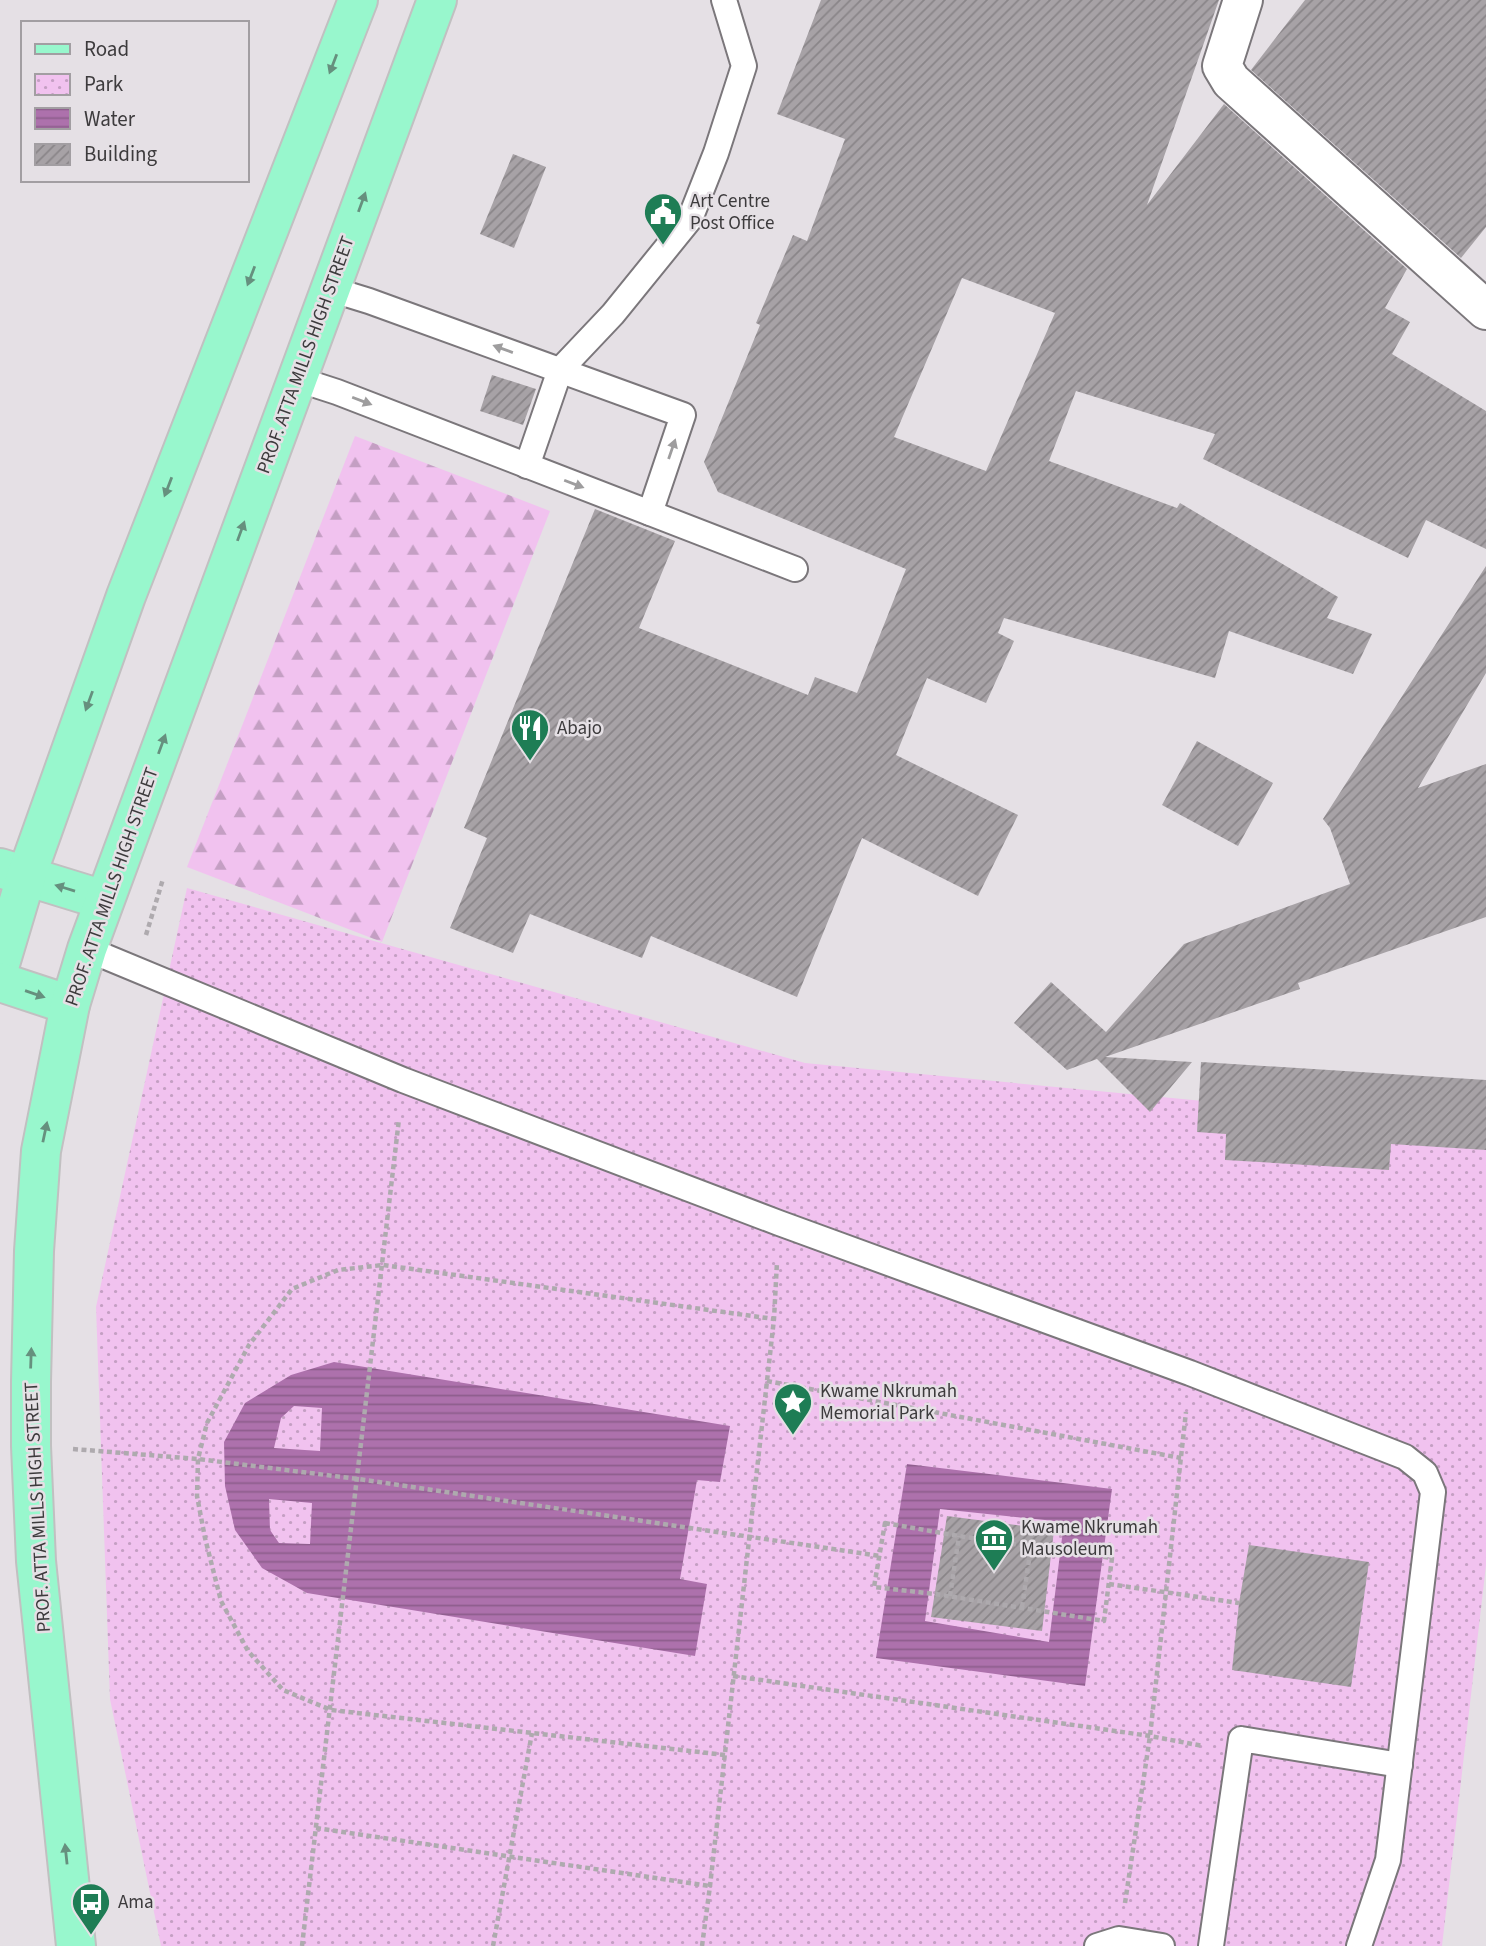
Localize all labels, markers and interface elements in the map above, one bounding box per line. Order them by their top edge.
legend [21,21,248,182]
text: Road [84,34,129,64]
one-way arrow [328,53,339,74]
text: Park [84,69,124,99]
text: Water [84,104,136,134]
text: Building [84,139,158,169]
place label: Art Centre Post Office [690,188,774,237]
public building icon: Art Centre Post Office [642,191,684,246]
one-way arrow [357,192,368,213]
street label: PROF. ATTA MILLS HIGH STREET [250,233,362,477]
one-way arrow [245,265,256,286]
one-way arrow [492,344,513,355]
one-way arrow [351,396,372,407]
one-way arrow [667,438,678,459]
one-way arrow [162,477,173,498]
one-way arrow [563,479,584,490]
one-way arrow [236,520,247,541]
one-way arrow [83,690,94,711]
restaurant icon: Abajo [509,707,551,762]
place label: Abajo [557,715,602,742]
one-way arrow [157,734,168,755]
street label: PROF. ATTA MILLS HIGH STREET [58,764,166,1010]
one-way arrow [54,883,75,893]
one-way arrow [24,989,45,1000]
one-way arrow [40,1121,51,1143]
one-way arrow [26,1347,37,1369]
place label: Kwame Nkrumah Memorial Park [820,1378,957,1427]
street label: PROF. ATTA MILLS HIGH STREET [18,1381,58,1633]
place icon: Kwame Nkrumah Memorial Park [772,1381,814,1436]
place label: Kwame Nkrumah Mausoleum [1021,1514,1158,1563]
museum icon: Kwame Nkrumah Mausoleum [973,1517,1015,1572]
one-way arrow [60,1843,71,1865]
bus stop icon: Ama [70,1881,112,1936]
place label: Ama [118,1889,154,1916]

